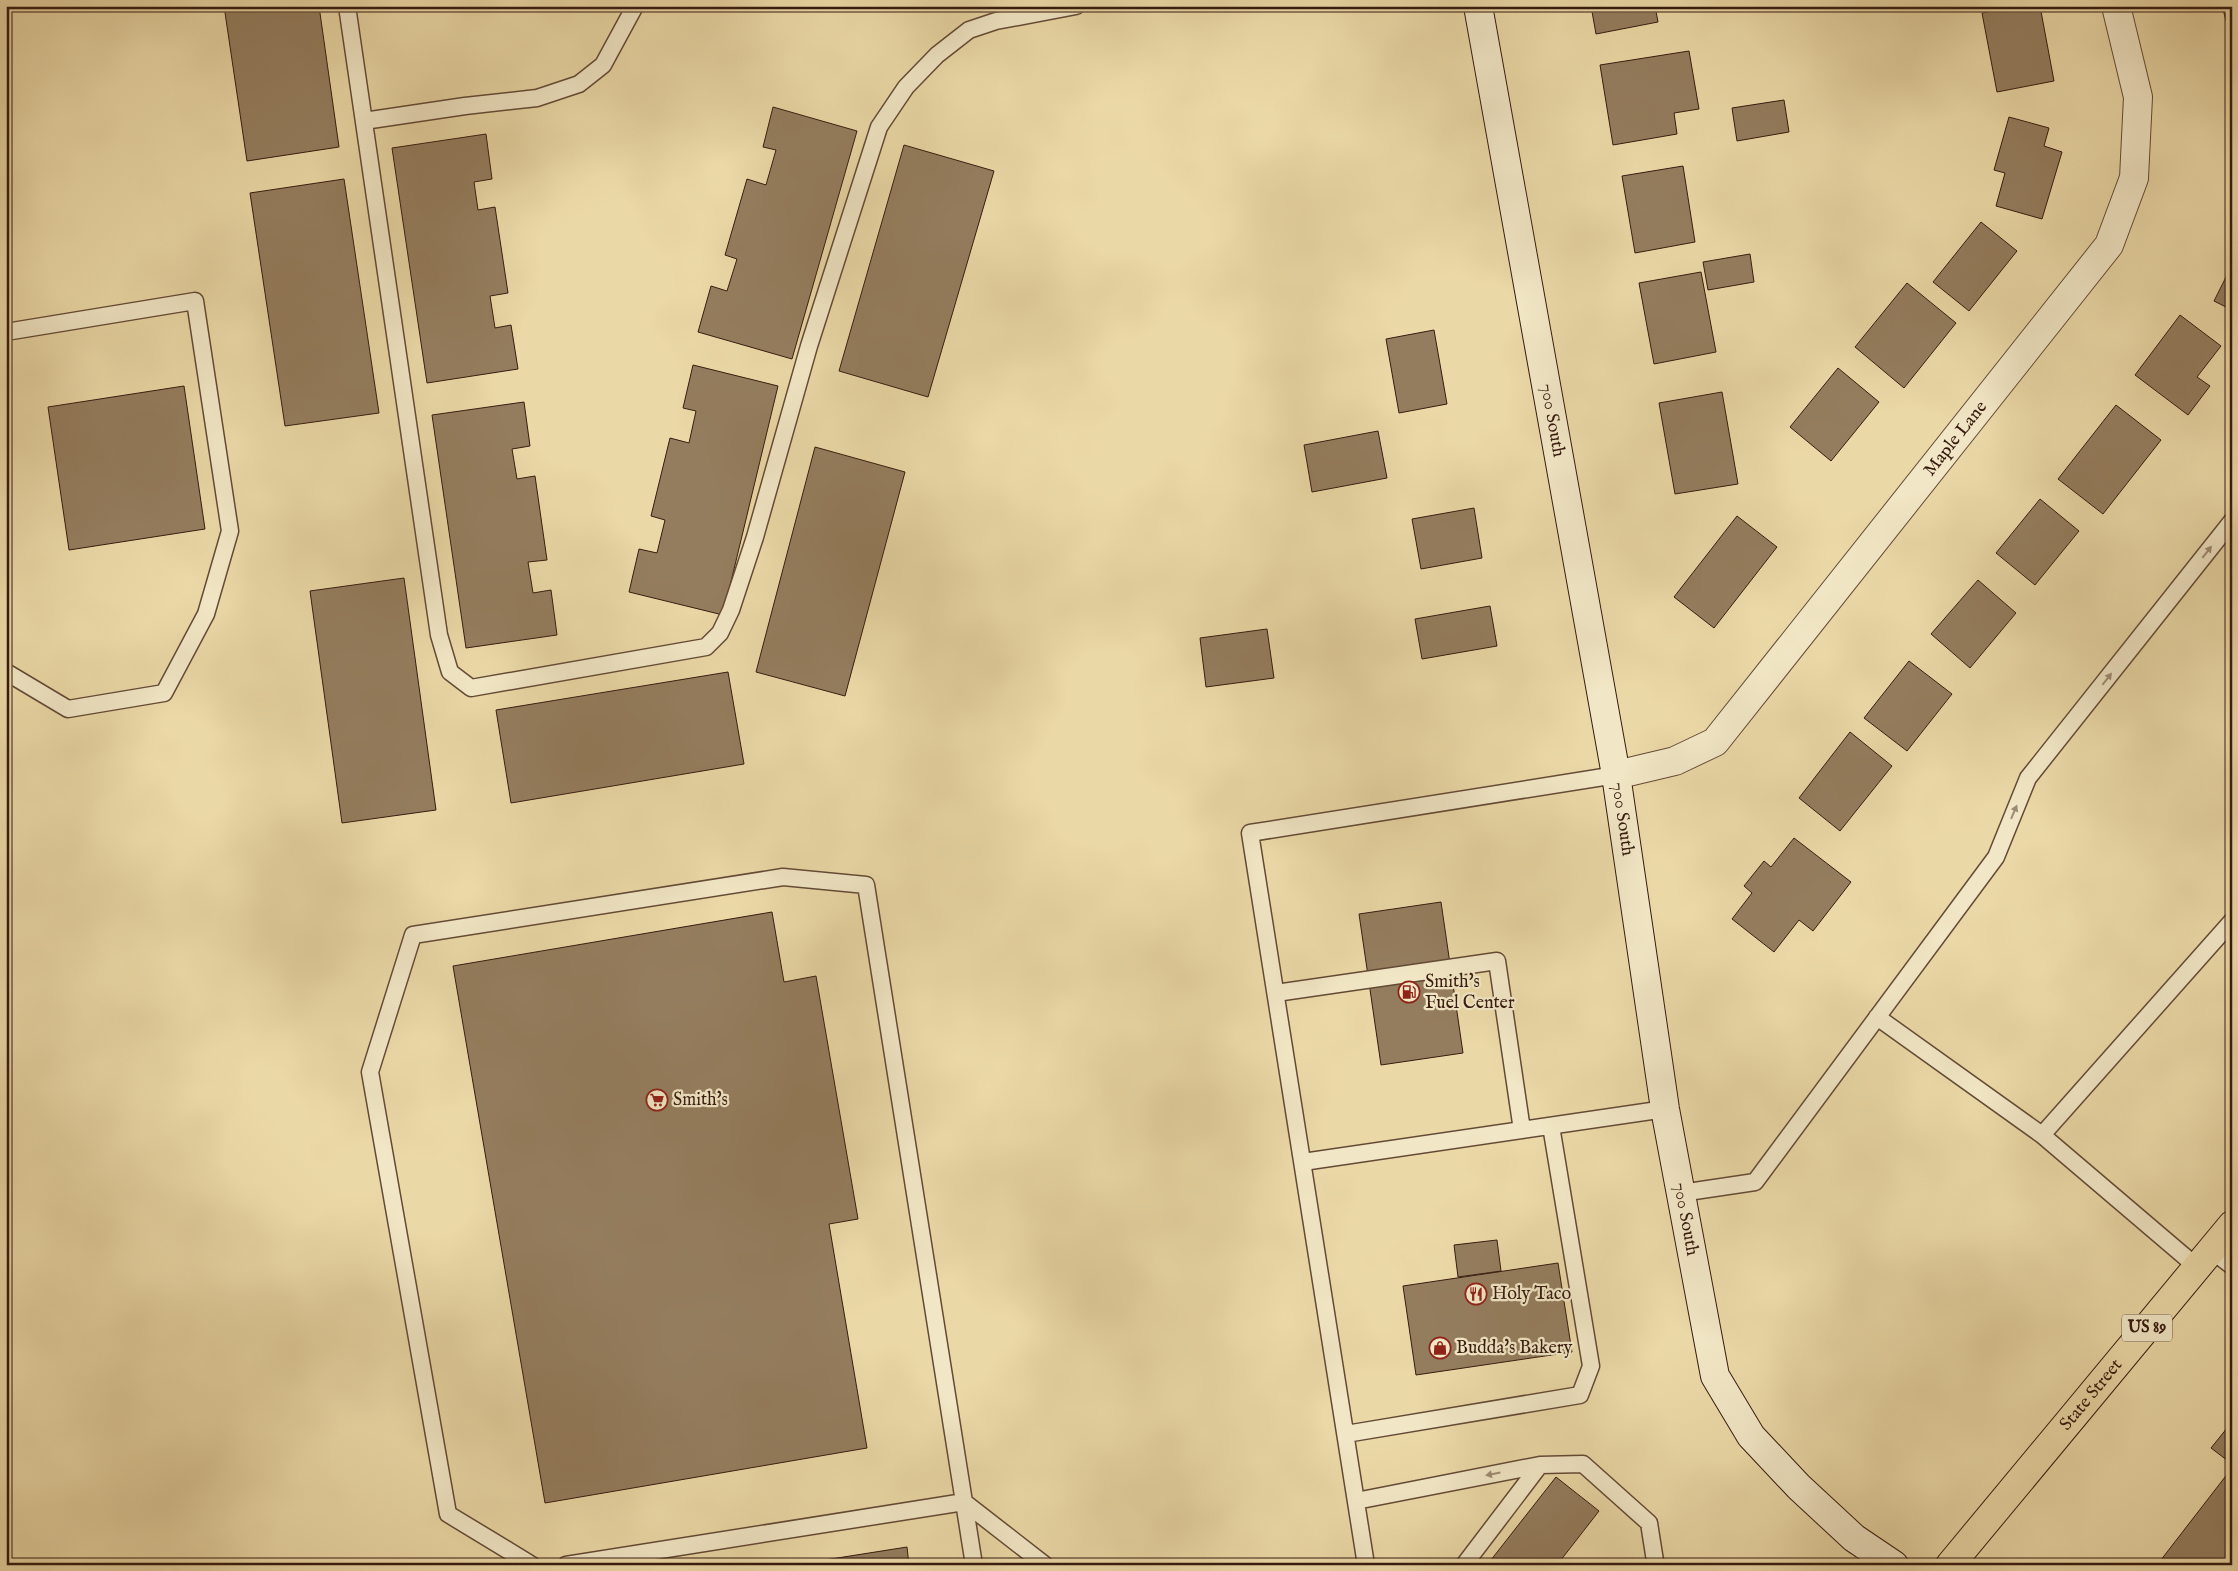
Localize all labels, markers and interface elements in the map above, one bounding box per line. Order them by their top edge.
street label: 700 South [1535,382,1570,459]
street label: Maple Lane [1919,396,1992,481]
one-way arrow [2202,545,2213,558]
one-way arrow [2101,673,2112,686]
street label: 700 South [1606,781,1639,858]
one-way arrow [2011,805,2019,819]
place label: Smith's Fuel Center [1425,971,1515,1015]
fuel station icon: Smith's Fuel Center [1397,980,1421,1004]
supermarket icon: Smith's [645,1088,669,1112]
place label: Smith's [673,1089,728,1112]
street label: 700 South [1668,1181,1704,1258]
restaurant icon: Holy Taco [1464,1282,1488,1306]
place label: Holy Taco [1492,1283,1572,1306]
road number: US 89 [2122,1315,2172,1342]
shop icon: Budda's Bakery [1428,1336,1452,1360]
place label: Budda's Bakery [1456,1337,1572,1360]
street label: State Street [2055,1354,2127,1435]
one-way arrow [1484,1471,1500,1479]

